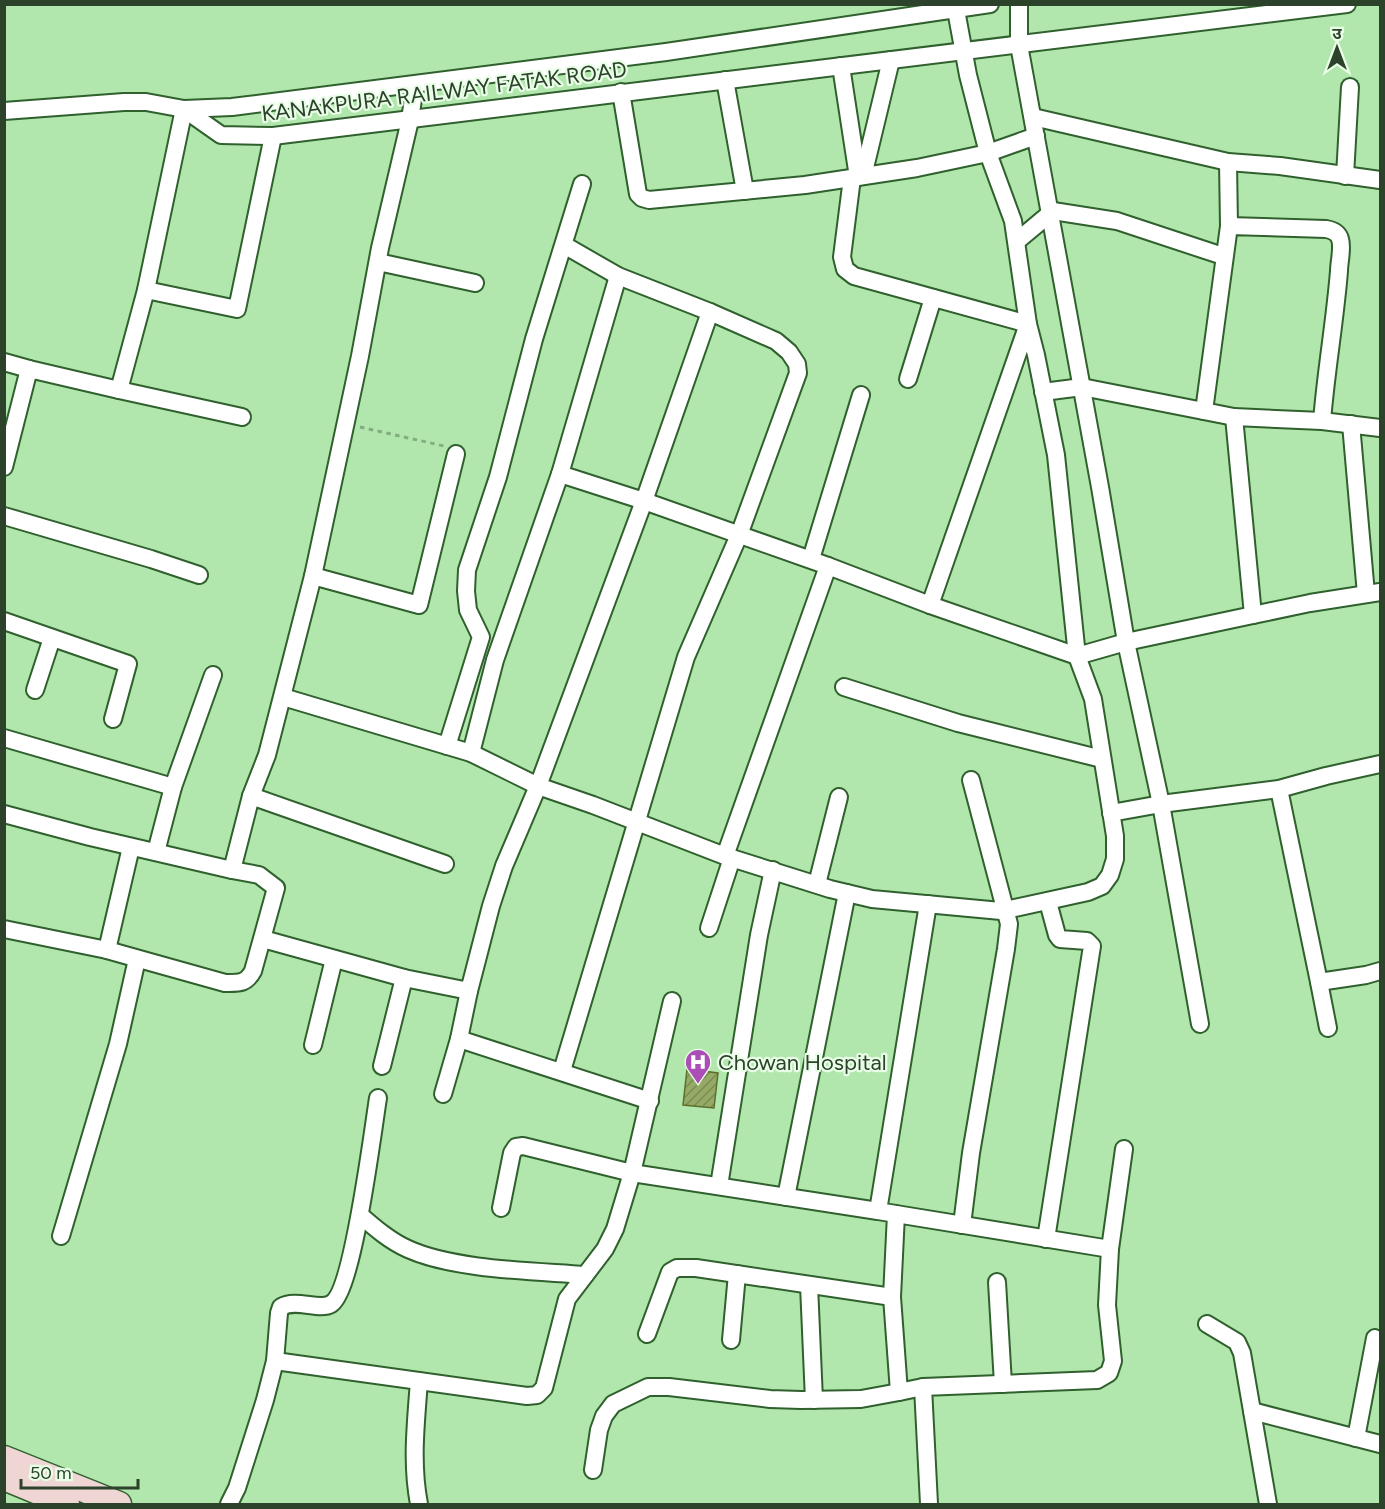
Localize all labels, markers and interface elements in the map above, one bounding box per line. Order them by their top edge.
north arrow [1307,18,1367,78]
text: उ [1332,24,1342,43]
street label: KANAKPURA RAILWAY FATAK ROAD [260,56,628,127]
hospital icon: Chowan Hospital [683,1047,713,1085]
place label: Chowan Hospital [718,1049,887,1076]
scale bar [21,1452,138,1490]
text: 50 m [30,1462,72,1484]

